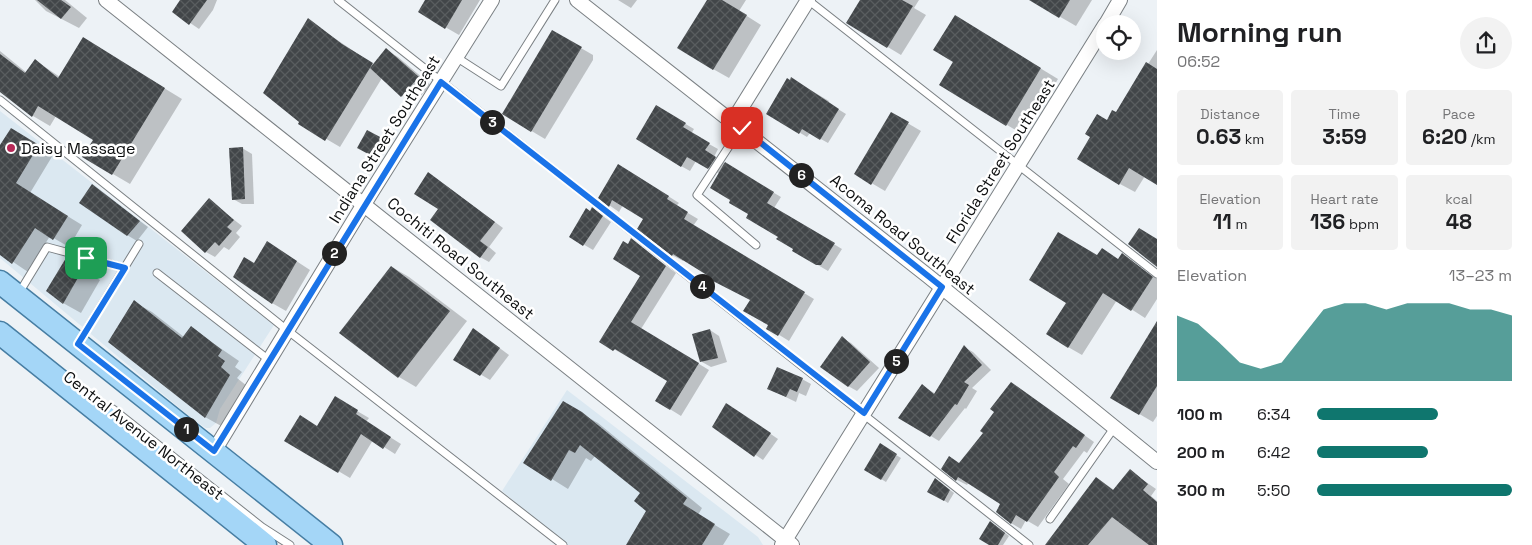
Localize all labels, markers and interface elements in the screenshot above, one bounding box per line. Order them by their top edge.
text: Morning run [1177,14,1342,50]
map controls [1096,15,1141,60]
button: locate [1096,15,1141,60]
button: share [1460,17,1512,69]
street label: Indiana Street Southeast [324,51,445,227]
text: 06:52 [1177,51,1220,72]
street label: Florida Street Southeast [941,75,1060,247]
text: Distance [1200,105,1260,123]
text: Time [1329,105,1360,123]
text: Pace [1442,105,1475,123]
pin [721,107,763,149]
pin: 3 [480,110,504,134]
text: 3 [488,113,497,131]
icon: check [728,114,756,142]
text: 0.63 [1196,123,1241,150]
text: 3:59 [1322,123,1367,150]
text: 6:20 [1422,123,1467,150]
text: km [1241,130,1264,148]
text: /km [1467,130,1496,148]
place label: Daisy Massage [21,138,136,159]
marker: Daisy Massage [5,142,17,154]
pin: 6 [788,162,814,188]
text: 6 [797,166,806,184]
street label: Acoma Road Southeast [826,169,980,299]
text: Elevation [1199,190,1261,208]
text: Heart rate [1311,190,1378,208]
text: kcal [1445,190,1472,208]
street label: Cochiti Road Southeast [383,193,538,324]
text: 11 [1213,208,1232,235]
text: 136 [1310,208,1345,235]
text: 48 [1446,208,1472,235]
text: m [1232,215,1247,233]
text: bpm [1345,215,1379,233]
pin [65,237,107,279]
pin: 2 [322,240,346,266]
icon: arrive [72,244,100,272]
text: 2 [330,244,339,262]
text: Elevation [1177,265,1247,286]
text: 13–23 m [1449,265,1512,286]
pin: 4 [690,274,714,298]
text: 4 [698,277,707,295]
pin: 5 [884,348,908,374]
text: 5 [892,352,901,370]
street label: Central Avenue Northeast [59,366,228,505]
text: 100 m [1177,404,1223,425]
text: 6:34 [1257,404,1291,425]
pin: 1 [174,416,198,442]
text: 1 [183,420,190,438]
text: 200 m [1177,442,1225,463]
text: 6:42 [1257,442,1291,463]
text: 300 m [1177,480,1225,501]
text: 5:50 [1257,480,1290,501]

